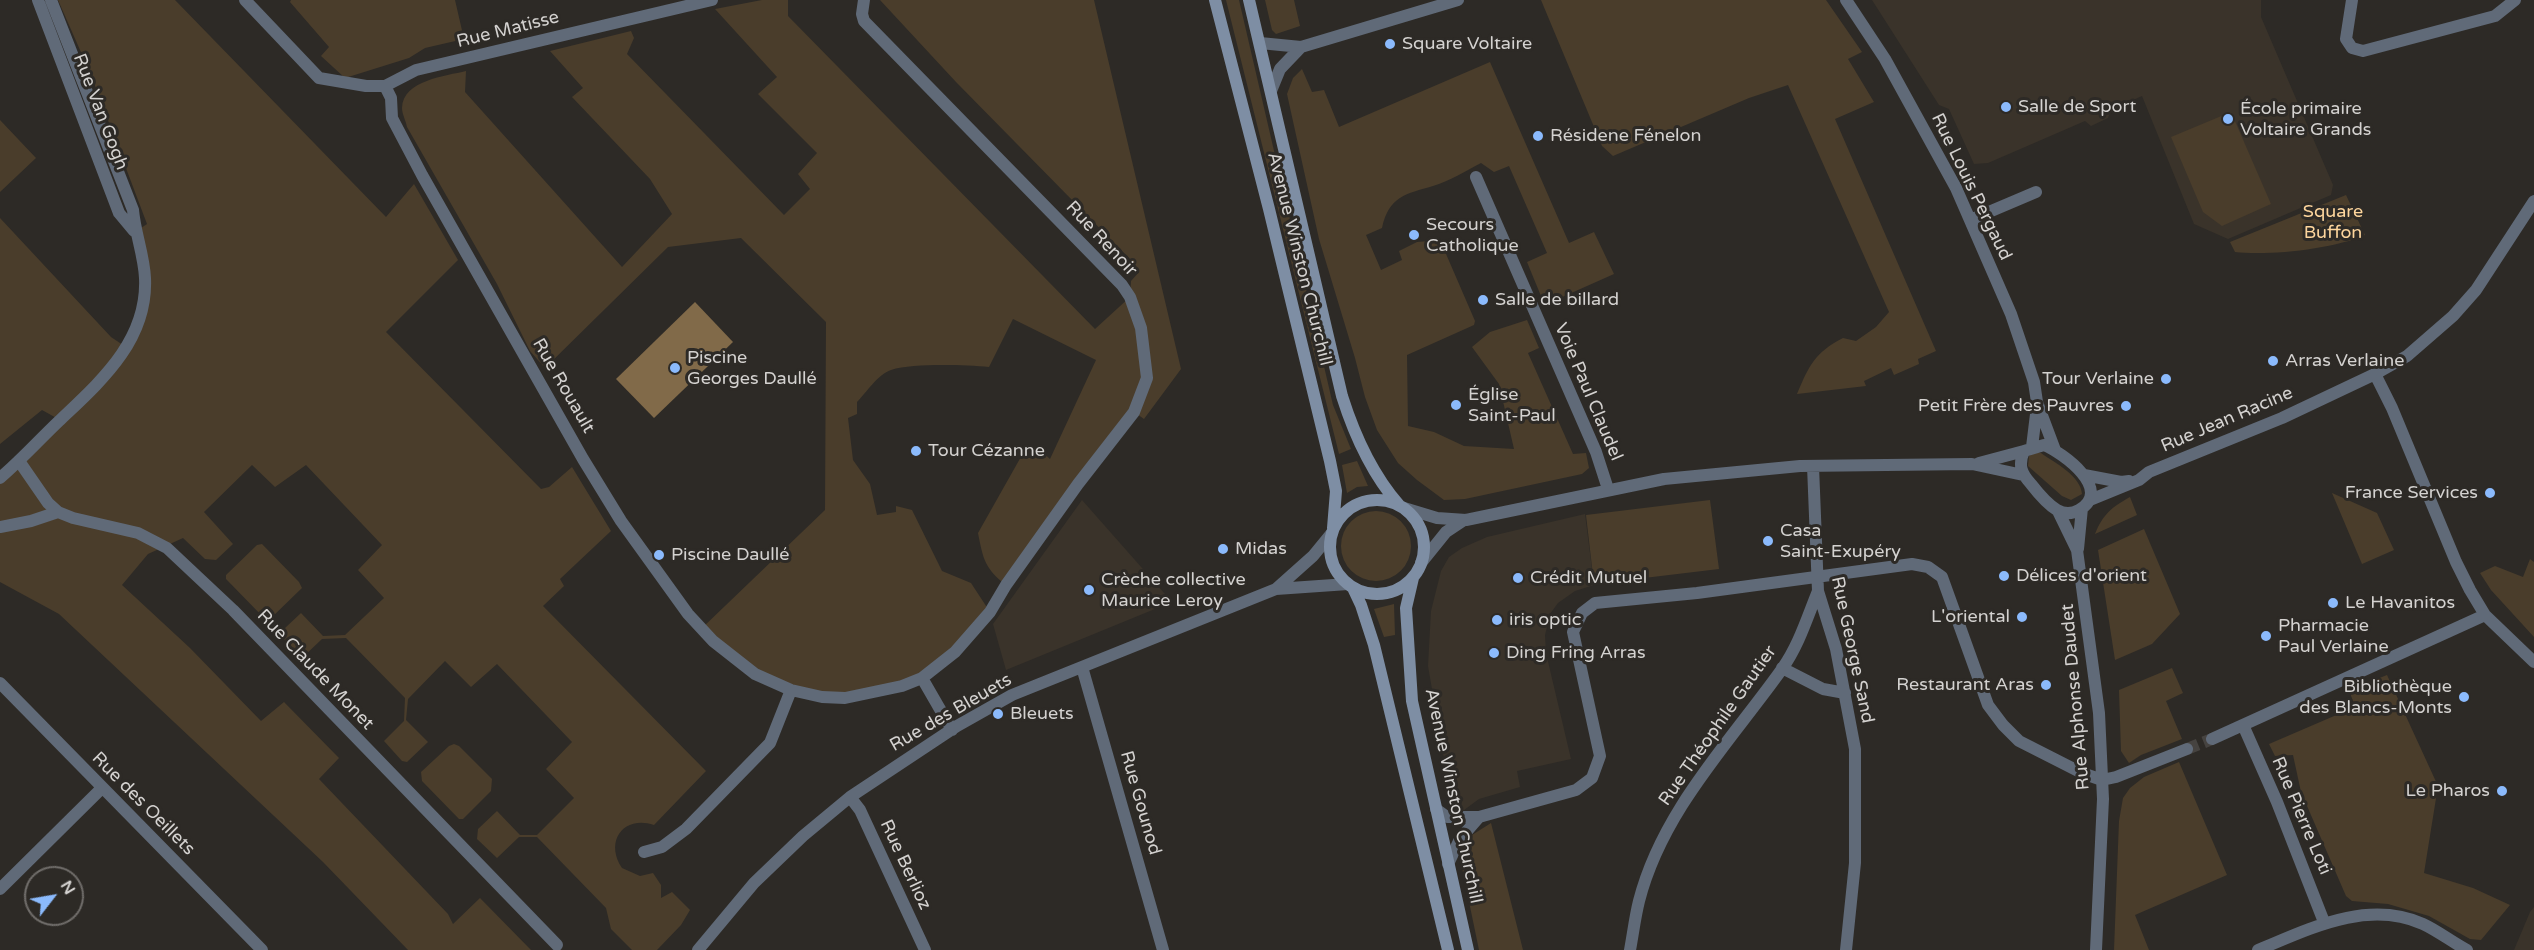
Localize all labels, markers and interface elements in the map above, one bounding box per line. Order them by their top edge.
street label: Rue Matisse [455,7,561,53]
place label: Square Voltaire [1402,33,1532,55]
marker: Square Voltaire [1383,37,1397,51]
street label: Rue Van Gogh [68,51,132,173]
place label: Salle de Sport [2018,96,2136,118]
place label: École primaire Voltaire Grands [2240,98,2371,140]
marker: Salle de Sport [1999,100,2013,114]
street label: Rue Louis Pergaud [1926,110,2016,264]
marker: École primaire Voltaire Grands [2221,112,2235,126]
place label: Résidene Fénelon [1550,125,1701,147]
marker: Résidene Fénelon [1531,129,1545,143]
street label: Avenue Winston Churchill [1262,150,1336,368]
street label: Rue Renoir [1061,197,1141,281]
park label: Square Buffon [2303,201,2363,244]
place label: Secours Catholique [1426,214,1519,256]
marker: Secours Catholique [1407,228,1421,242]
place label: Salle de billard [1495,289,1619,311]
marker: Salle de billard [1476,293,1490,307]
street label: Voie Paul Claudel [1549,320,1627,464]
street label: Rue Rouault [527,335,599,437]
place label: Piscine Georges Daullé [687,347,817,389]
place label: Arras Verlaine [2285,350,2404,372]
marker: Arras Verlaine [2266,354,2280,368]
marker: Piscine Georges Daullé [668,361,682,375]
place label: Tour Verlaine [2042,368,2154,390]
marker: Tour Verlaine [2159,372,2173,386]
street label: Rue Jean Racine [2158,382,2296,458]
place label: Église Saint-Paul [1468,384,1556,426]
place label: Petit Frère des Pauvres [1918,395,2114,417]
marker: Église Saint-Paul [1449,398,1463,412]
marker: Petit Frère des Pauvres [2119,399,2133,413]
place label: Tour Cézanne [928,440,1045,462]
marker: Tour Cézanne [909,444,923,458]
place label: France Services [2345,482,2478,504]
marker: France Services [2483,486,2497,500]
place label: Casa Saint-Exupéry [1780,520,1901,562]
marker: Casa Saint-Exupéry [1761,534,1775,548]
place label: Midas [1235,538,1287,560]
marker: Midas [1216,542,1230,556]
place label: Piscine Daullé [671,544,789,566]
marker: Piscine Daullé [652,548,666,562]
place label: Délices d'orient [2016,565,2147,587]
place label: Crédit Mutuel [1530,567,1647,589]
place label: Crèche collective Maurice Leroy [1101,569,1246,612]
marker: Délices d'orient [1997,569,2011,583]
marker: Crédit Mutuel [1511,571,1525,585]
street label: Rue George Sand [1826,575,1878,725]
marker: Crèche collective Maurice Leroy [1082,583,1096,597]
place label: Le Havanitos [2345,592,2455,614]
marker: Le Havanitos [2326,596,2340,610]
street label: Rue Alphonse Daudet [2057,603,2095,791]
street label: Rue Claude Monet [252,605,378,735]
place label: L'oriental [1931,606,2010,628]
place label: iris optic [1509,609,1581,631]
marker: L'oriental [2015,610,2029,624]
marker: iris optic [1490,613,1504,627]
place label: Pharmacie Paul Verlaine [2278,615,2389,658]
marker: Pharmacie Paul Verlaine [2259,629,2273,643]
place label: Ding Fring Arras [1506,642,1646,664]
street label: Rue Théophile Gautier [1654,642,1782,810]
marker: Ding Fring Arras [1487,646,1501,660]
street label: Rue des Bleuets [886,669,1016,757]
place label: Restaurant Aras [1896,674,2034,696]
place label: Bibliothèque des Blancs-Monts [2299,676,2452,718]
marker: Restaurant Aras [2039,678,2053,692]
street label: Avenue Winston Churchill [1420,686,1486,906]
marker: Bibliothèque des Blancs-Monts [2457,690,2471,704]
place label: Bleuets [1010,703,1074,725]
marker: Bleuets [991,707,1005,721]
street label: Rue des Oeillets [87,748,199,860]
street label: Rue Gounod [1115,748,1165,858]
street label: Rue Pierre Loti [2266,754,2336,878]
place label: Le Pharos [2405,780,2490,802]
marker: Le Pharos [2495,784,2509,798]
street label: Rue Berlioz [875,816,935,914]
north arrow [24,866,84,926]
text: N [56,877,80,898]

